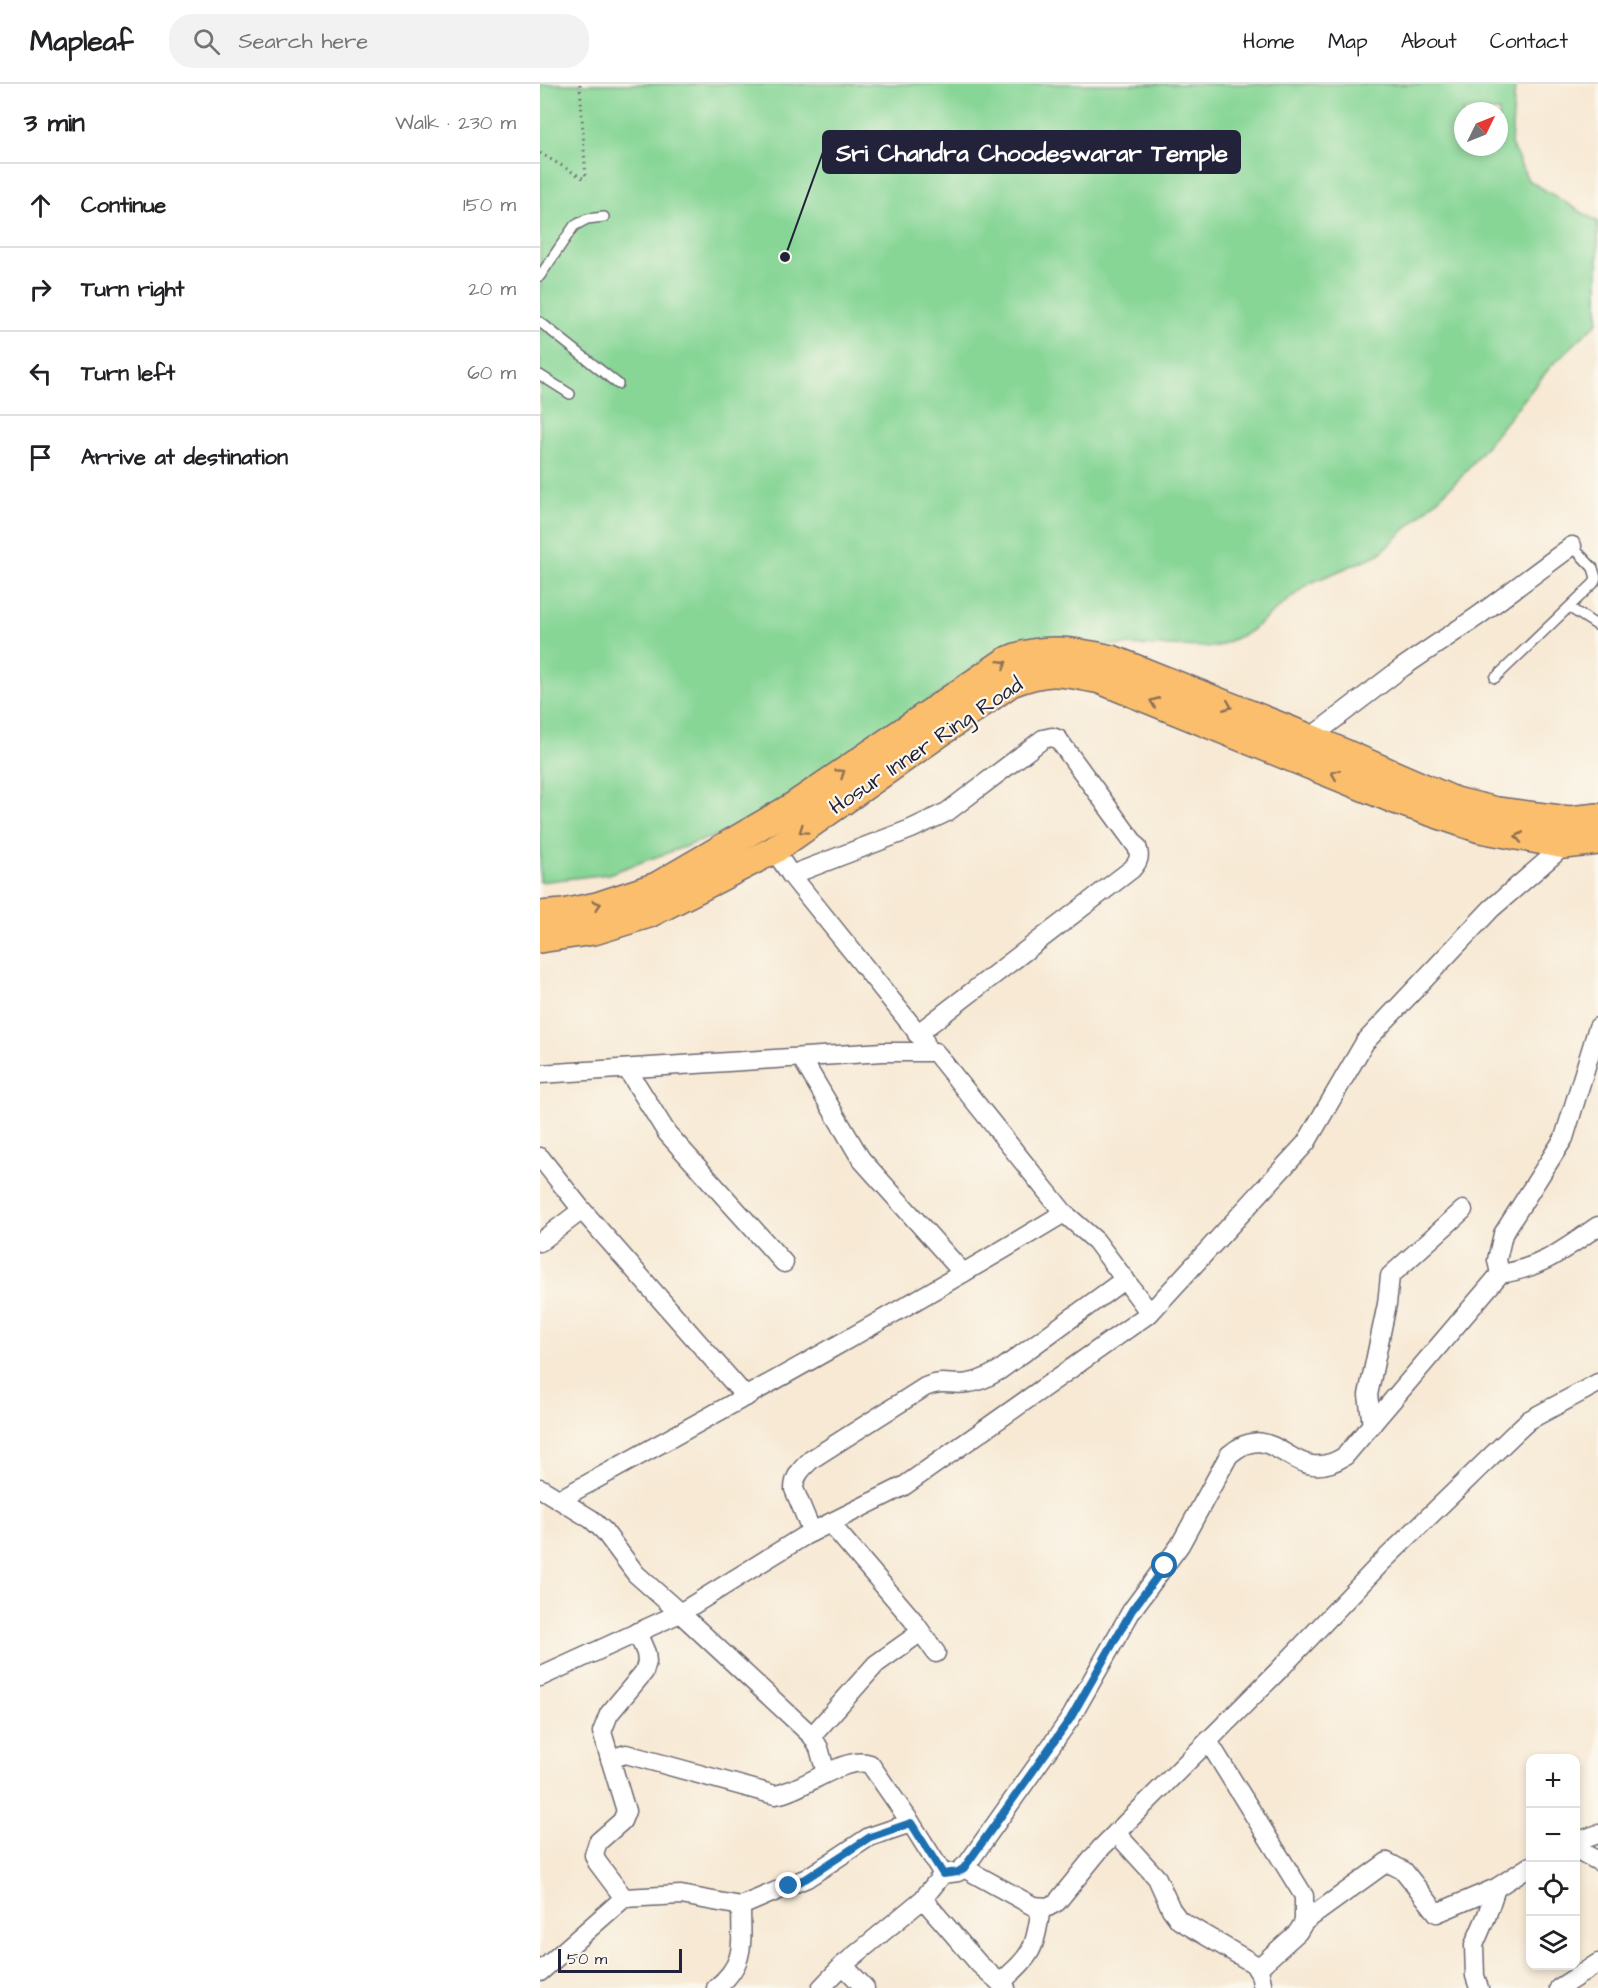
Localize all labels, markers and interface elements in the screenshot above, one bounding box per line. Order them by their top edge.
search box [169,14,589,68]
text: Mapleaf [30,22,133,61]
icon: search [190,25,223,58]
text: Search here [238,26,368,57]
text: Home [1243,27,1295,56]
text: Map [1328,27,1368,56]
text: About [1401,27,1457,56]
text: Contact [1490,27,1568,56]
north arrow [1454,102,1508,156]
text: 3 min [24,105,85,141]
text: Walk · 230 m [395,109,516,137]
callout: Sri Chandra Choodeswarar Temple [823,131,1240,173]
text: Sri Chandra Choodeswarar Temple [835,137,1228,171]
icon: ahead [24,189,57,222]
text: Continue [81,190,166,221]
text: 150 m [463,191,516,219]
icon: right [24,273,57,306]
text: Turn right [81,274,184,305]
text: 20 m [468,275,516,303]
icon: left [24,357,57,390]
text: Turn left [81,358,175,389]
text: 60 m [467,359,516,387]
icon: arrive [24,441,57,474]
text: Arrive at destination [81,442,288,473]
one-way arrow [997,660,1007,672]
street label: Hosur Inner Ring Road [823,669,1030,823]
one-way arrow [1150,697,1161,709]
one-way arrow [1222,698,1232,711]
one-way arrow [835,769,846,780]
one-way arrow [1331,769,1342,781]
one-way arrow [799,823,810,834]
one-way arrow [1515,831,1525,844]
one-way arrow [592,900,602,913]
route start [1151,1552,1177,1578]
map controls [1526,1754,1580,1970]
button: + [1526,1754,1580,1808]
button: − [1526,1808,1580,1862]
button: locate [1526,1862,1580,1916]
route end [775,1872,801,1898]
button: layers [1526,1916,1580,1970]
scale bar [558,1946,682,1974]
text: 50 m [567,1948,607,1970]

